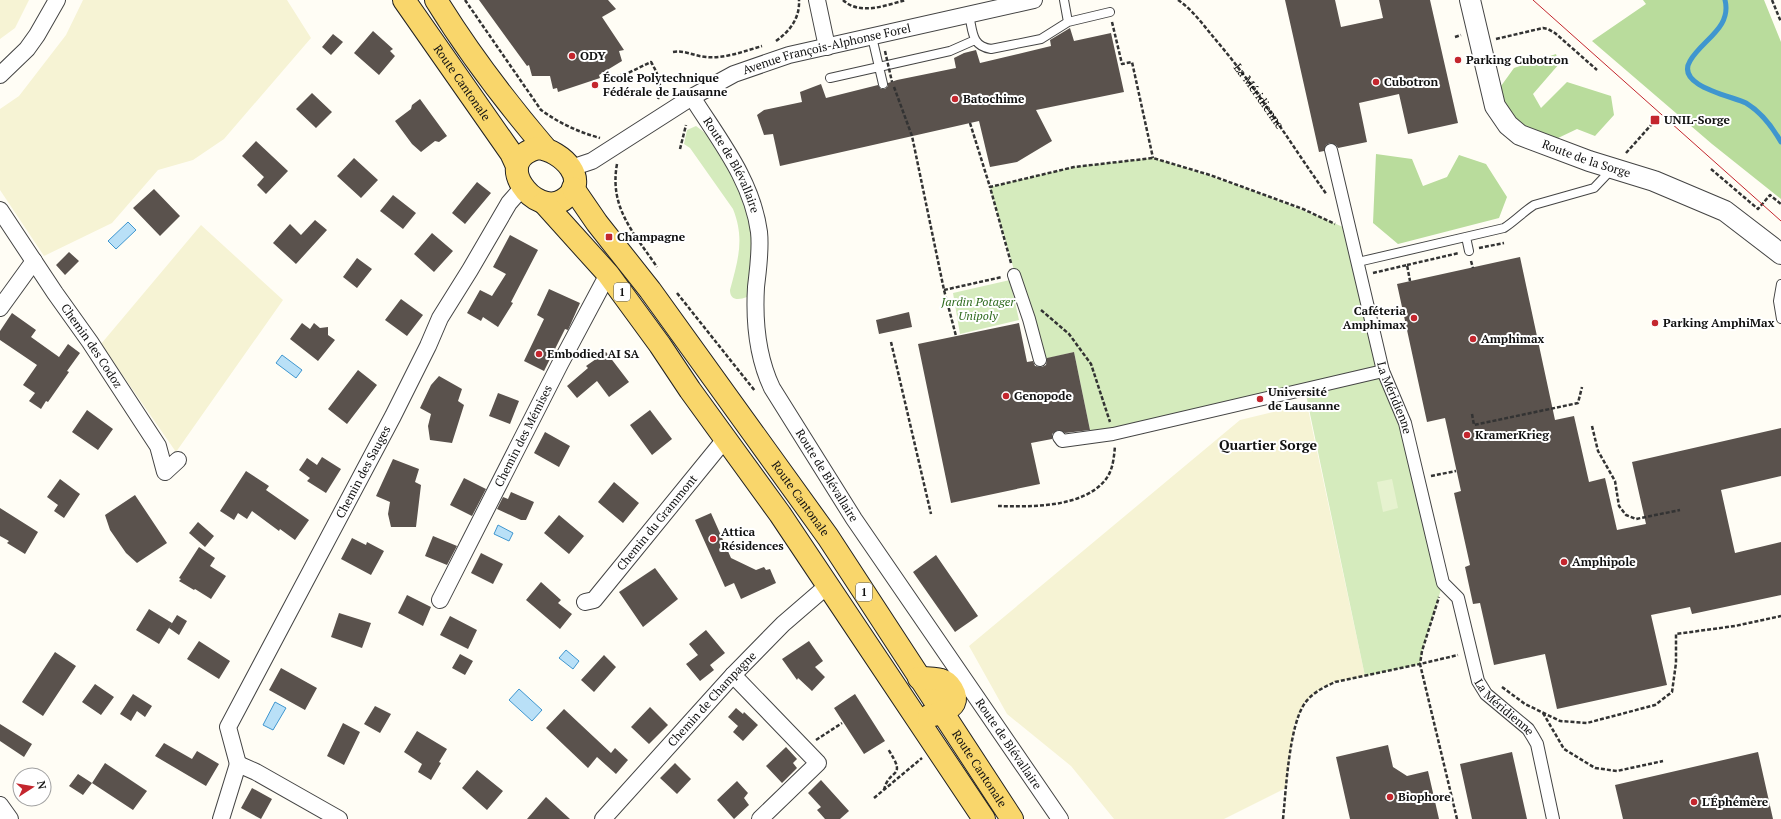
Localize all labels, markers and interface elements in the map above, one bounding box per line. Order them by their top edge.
street label: Avenue François-Alphonse Forel [741,20,913,77]
street label: Route Cantonale [431,42,494,123]
place label: ODY [580,48,606,63]
marker: ODY [567,51,577,61]
place label: Parking Cubotron [1466,52,1569,67]
marker: Parking Cubotron [1453,55,1463,65]
street label: La Méridienne [1231,60,1288,132]
place label: École Polytechnique Fédérale de Lausanne [603,70,728,99]
place label: Cubotron [1384,74,1438,89]
marker: Cubotron [1371,77,1381,87]
marker: École Polytechnique Fédérale de Lausanne [590,80,600,90]
place label: Batochime [963,91,1025,106]
marker: Batochime [950,94,960,104]
place label: UNIL-Sorge [1664,112,1731,127]
street label: Route de Blévallaire [700,114,763,215]
marker: UNIL-Sorge [1649,114,1661,126]
street label: Route de la Sorge [1540,136,1632,180]
place label: Champagne [617,229,686,244]
marker: Champagne [604,232,614,242]
road number: 1 [614,283,630,301]
park label: Jardin Potager Unipoly [940,294,1016,323]
street label: Chemin des Codoz [58,301,126,391]
place label: Caféteria Amphimax [1343,303,1406,332]
marker: Caféteria Amphimax [1409,313,1419,323]
place label: Parking AmphiMax [1663,315,1775,330]
marker: Parking AmphiMax [1650,318,1660,328]
place label: Amphimax [1481,331,1545,346]
marker: Amphimax [1468,334,1478,344]
place label: Embodied AI SA [547,346,640,361]
marker: Embodied AI SA [534,349,544,359]
street label: La Méridienne [1374,360,1415,435]
street label: Chemin des Mémises [491,382,555,489]
place label: Université de Lausanne [1268,384,1341,413]
place label: Genopode [1014,388,1072,403]
marker: Genopode [1001,391,1011,401]
marker: Université de Lausanne [1255,394,1265,404]
street label: Chemin des Sauges [332,423,394,521]
street label: Route de Blévallaire [793,426,862,525]
place label: KramerKrieg [1475,427,1549,442]
marker: KramerKrieg [1462,430,1472,440]
district label: Quartier Sorge [1219,435,1318,454]
street label: Route Cantonale [769,458,833,539]
street label: Chemin du Grammont [613,471,700,573]
place label: Attica Résidences [721,524,784,553]
marker: Attica Résidences [708,534,718,544]
place label: Amphipole [1572,554,1636,569]
marker: Amphipole [1559,557,1569,567]
road number: 1 [856,583,872,601]
street label: Chemin de Champagne [664,648,759,749]
street label: La Méridienne [1472,676,1538,738]
street label: Route de Blévallaire [973,695,1045,792]
street label: Route Cantonale [949,727,1010,810]
north arrow [12,767,52,807]
text: N [34,779,50,791]
place label: Biophore [1398,789,1451,804]
marker: Biophore [1385,792,1395,802]
place label: L'Éphémère [1702,794,1769,809]
marker: L'Éphémère [1689,797,1699,807]

